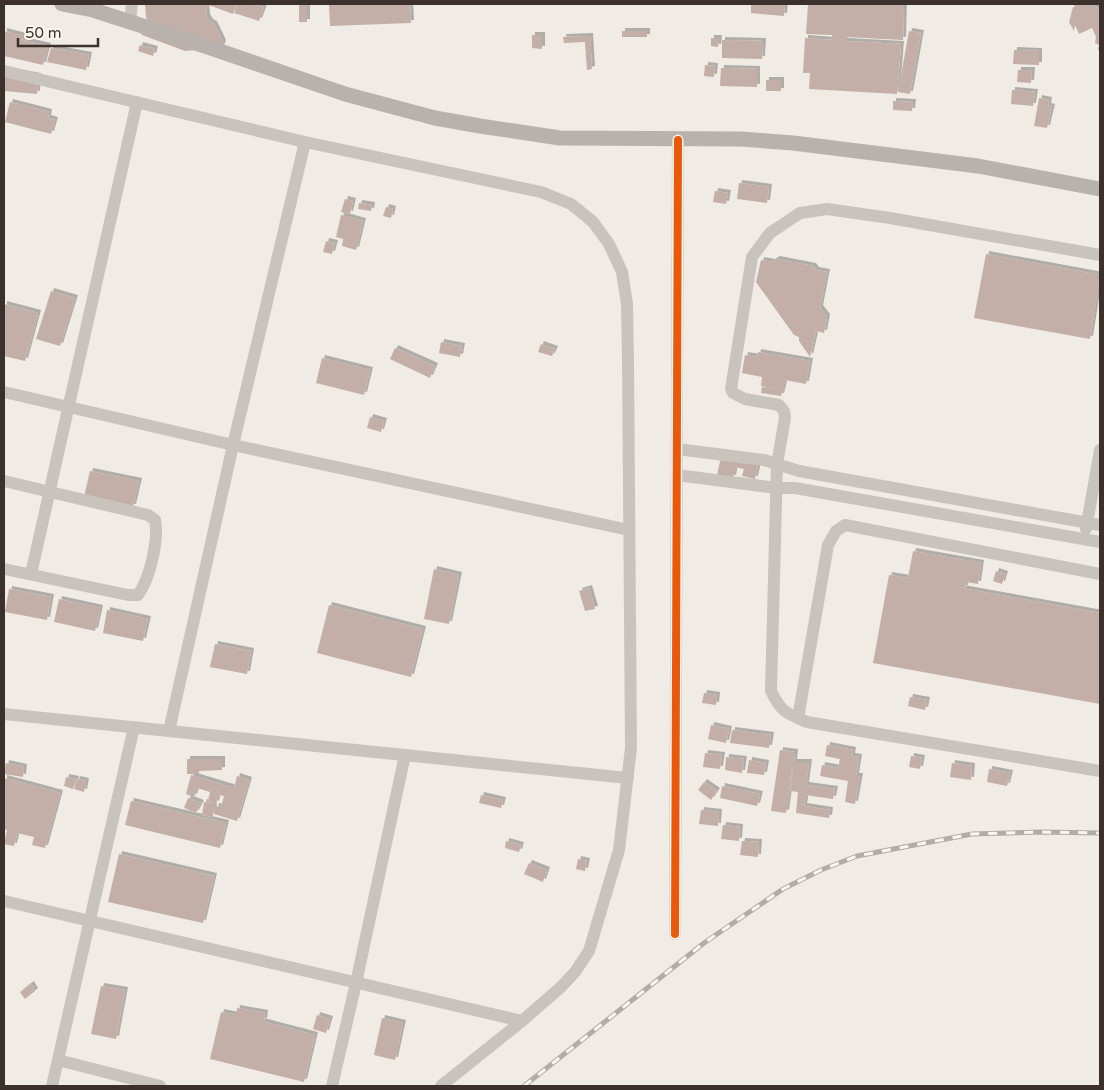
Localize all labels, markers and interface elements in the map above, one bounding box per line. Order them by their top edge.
scale bar [18,15,98,47]
text: 50 m [25,24,62,42]

